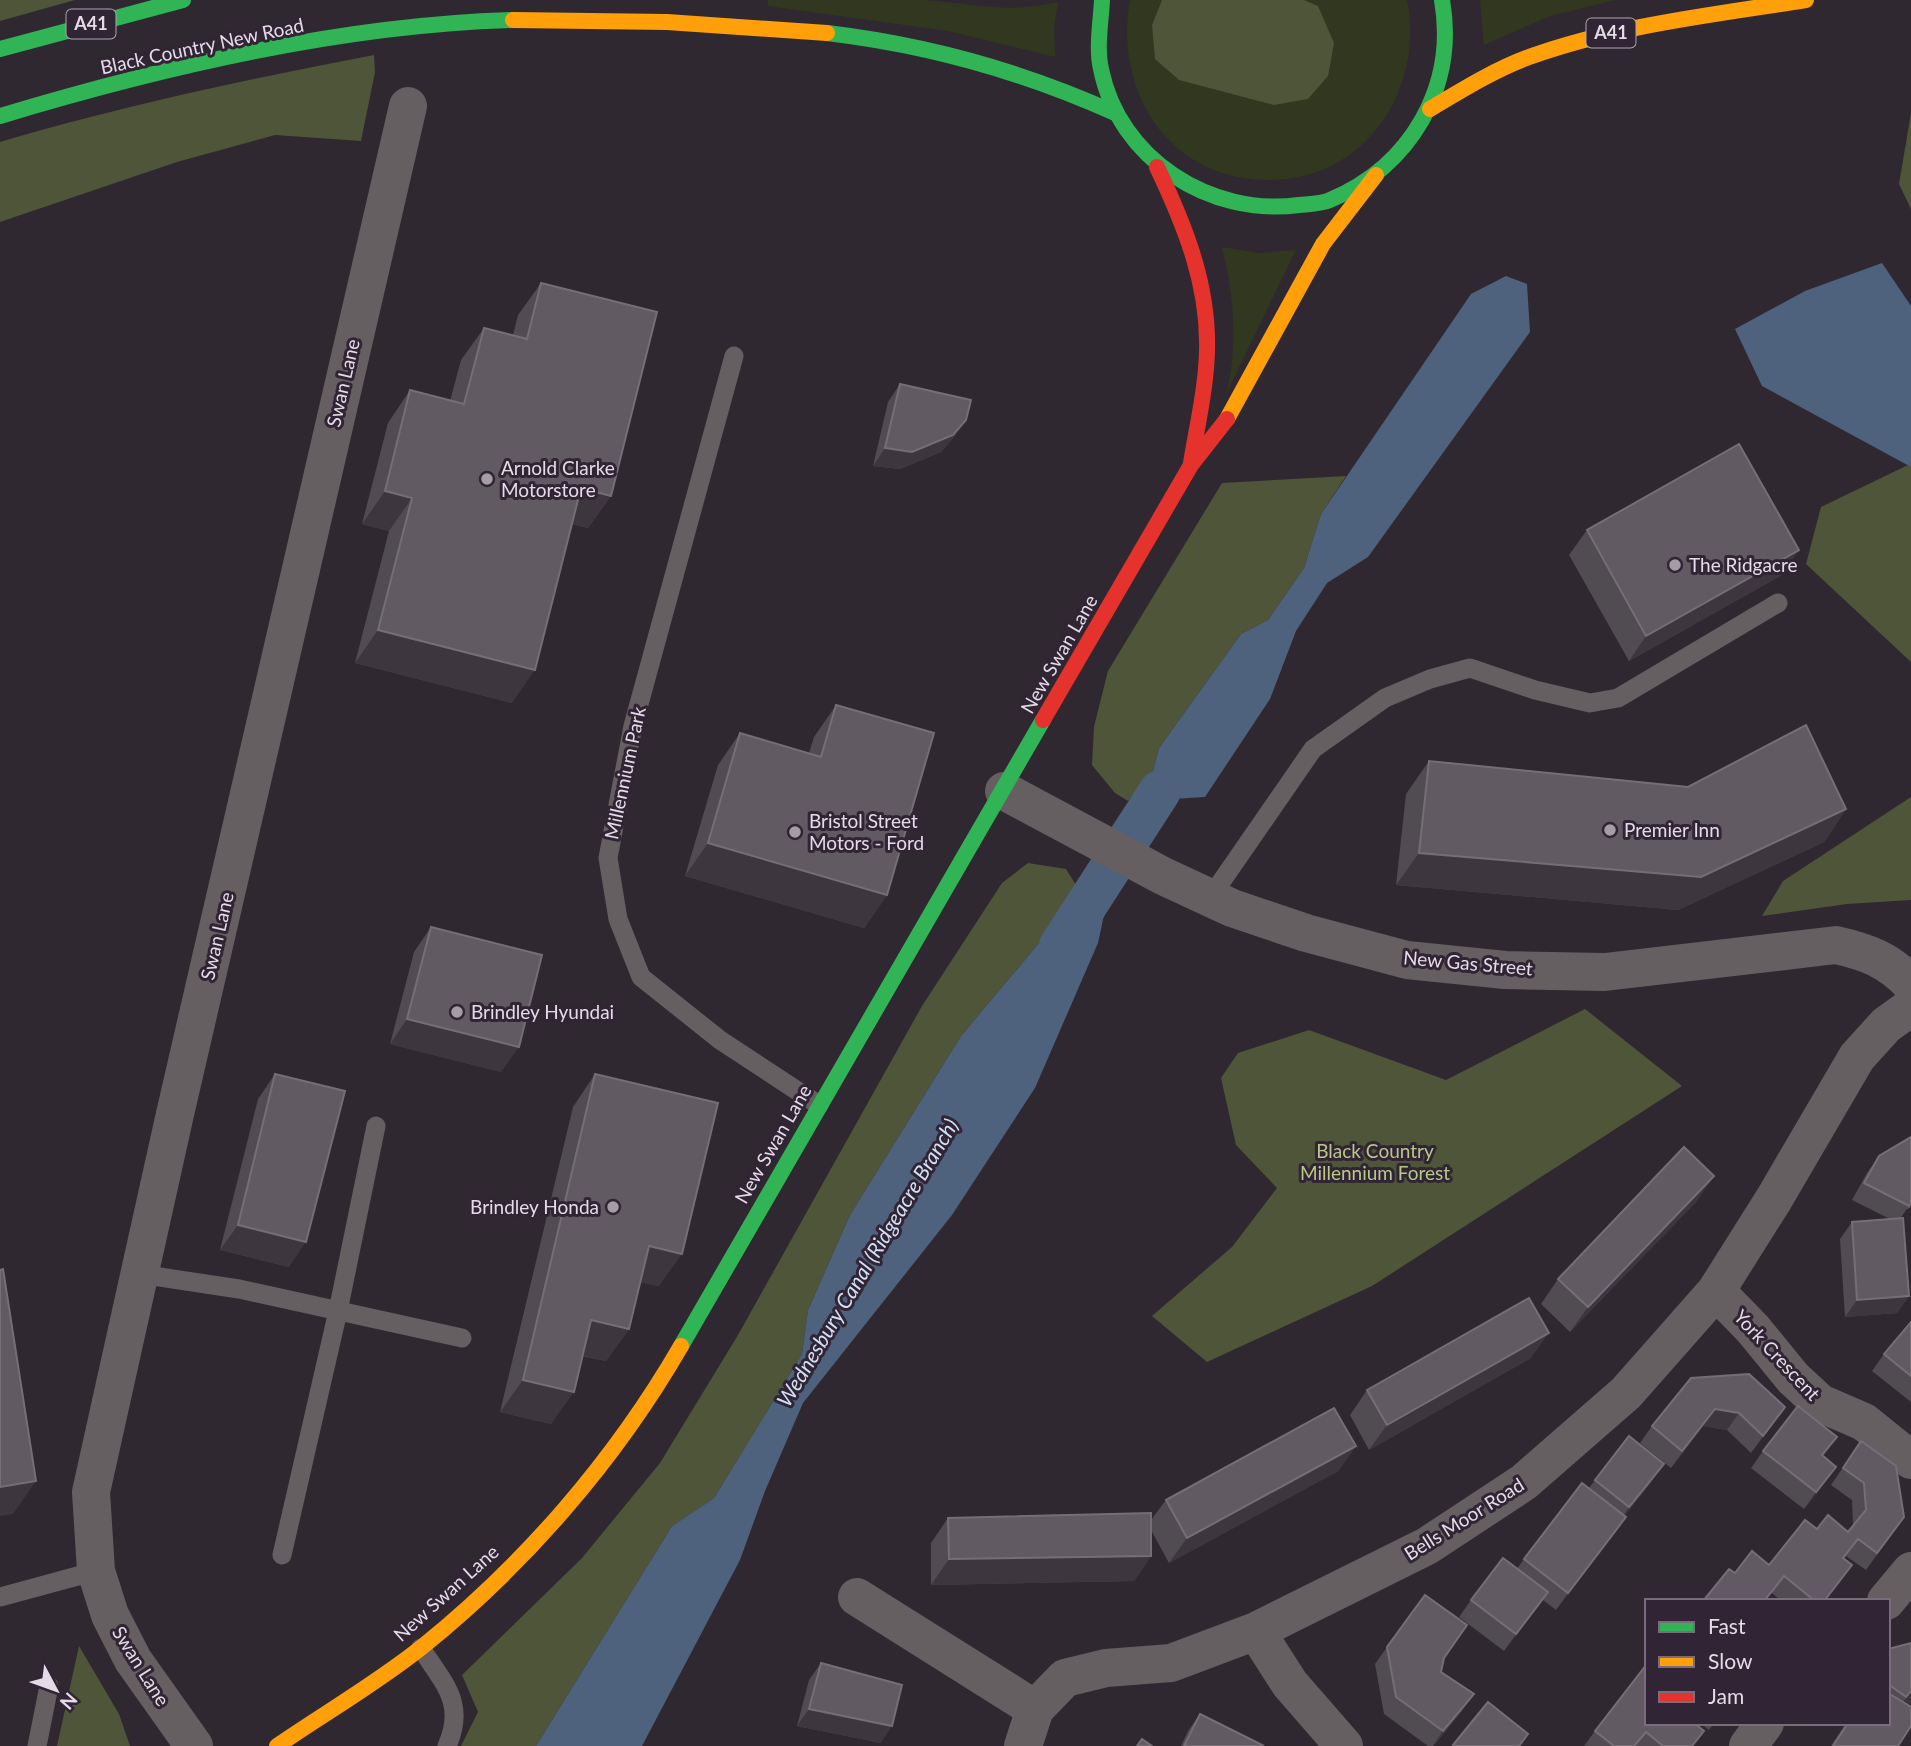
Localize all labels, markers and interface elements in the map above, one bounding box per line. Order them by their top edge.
road number: A41 [66,9,116,38]
street label: Black Country New Road [98,13,306,78]
road number: A41 [1586,18,1636,48]
street label: Swan Lane [321,337,364,429]
place label: Arnold Clarke Motorstore [501,456,615,501]
marker: Arnold Clarke Motorstore [479,471,495,487]
place label: The Ridgacre [1689,553,1797,576]
marker: The Ridgacre [1667,557,1683,573]
street label: New Swan Lane [1015,590,1102,717]
street label: Millennium Park [599,704,650,841]
place label: Bristol Street Motors - Ford [809,809,924,854]
place label: Premier Inn [1624,818,1720,841]
marker: Premier Inn [1602,822,1618,838]
marker: Bristol Street Motors - Ford [787,824,803,840]
street label: Swan Lane [195,890,238,982]
street label: New Gas Street [1402,945,1534,980]
place label: Brindley Hyundai [471,1000,614,1023]
marker: Brindley Hyundai [449,1004,465,1020]
street label: New Swan Lane [729,1080,816,1207]
water label: Wednesbury Canal (Ridgeacre Branch) [771,1114,963,1411]
park label: Black Country Millennium Forest [1300,1139,1450,1184]
place label: Brindley Honda [470,1195,599,1218]
marker: Brindley Honda [605,1199,621,1215]
street label: York Crescent [1730,1305,1825,1405]
street label: Bells Moor Road [1400,1473,1528,1565]
street label: New Swan Lane [389,1540,503,1646]
legend [1645,1599,1890,1725]
text: Fast [1708,1613,1746,1638]
street label: Swan Lane [108,1622,175,1710]
text: Slow [1708,1648,1753,1673]
north arrow [21,1655,91,1725]
text: Jam [1708,1683,1744,1708]
text: N [56,1688,83,1715]

